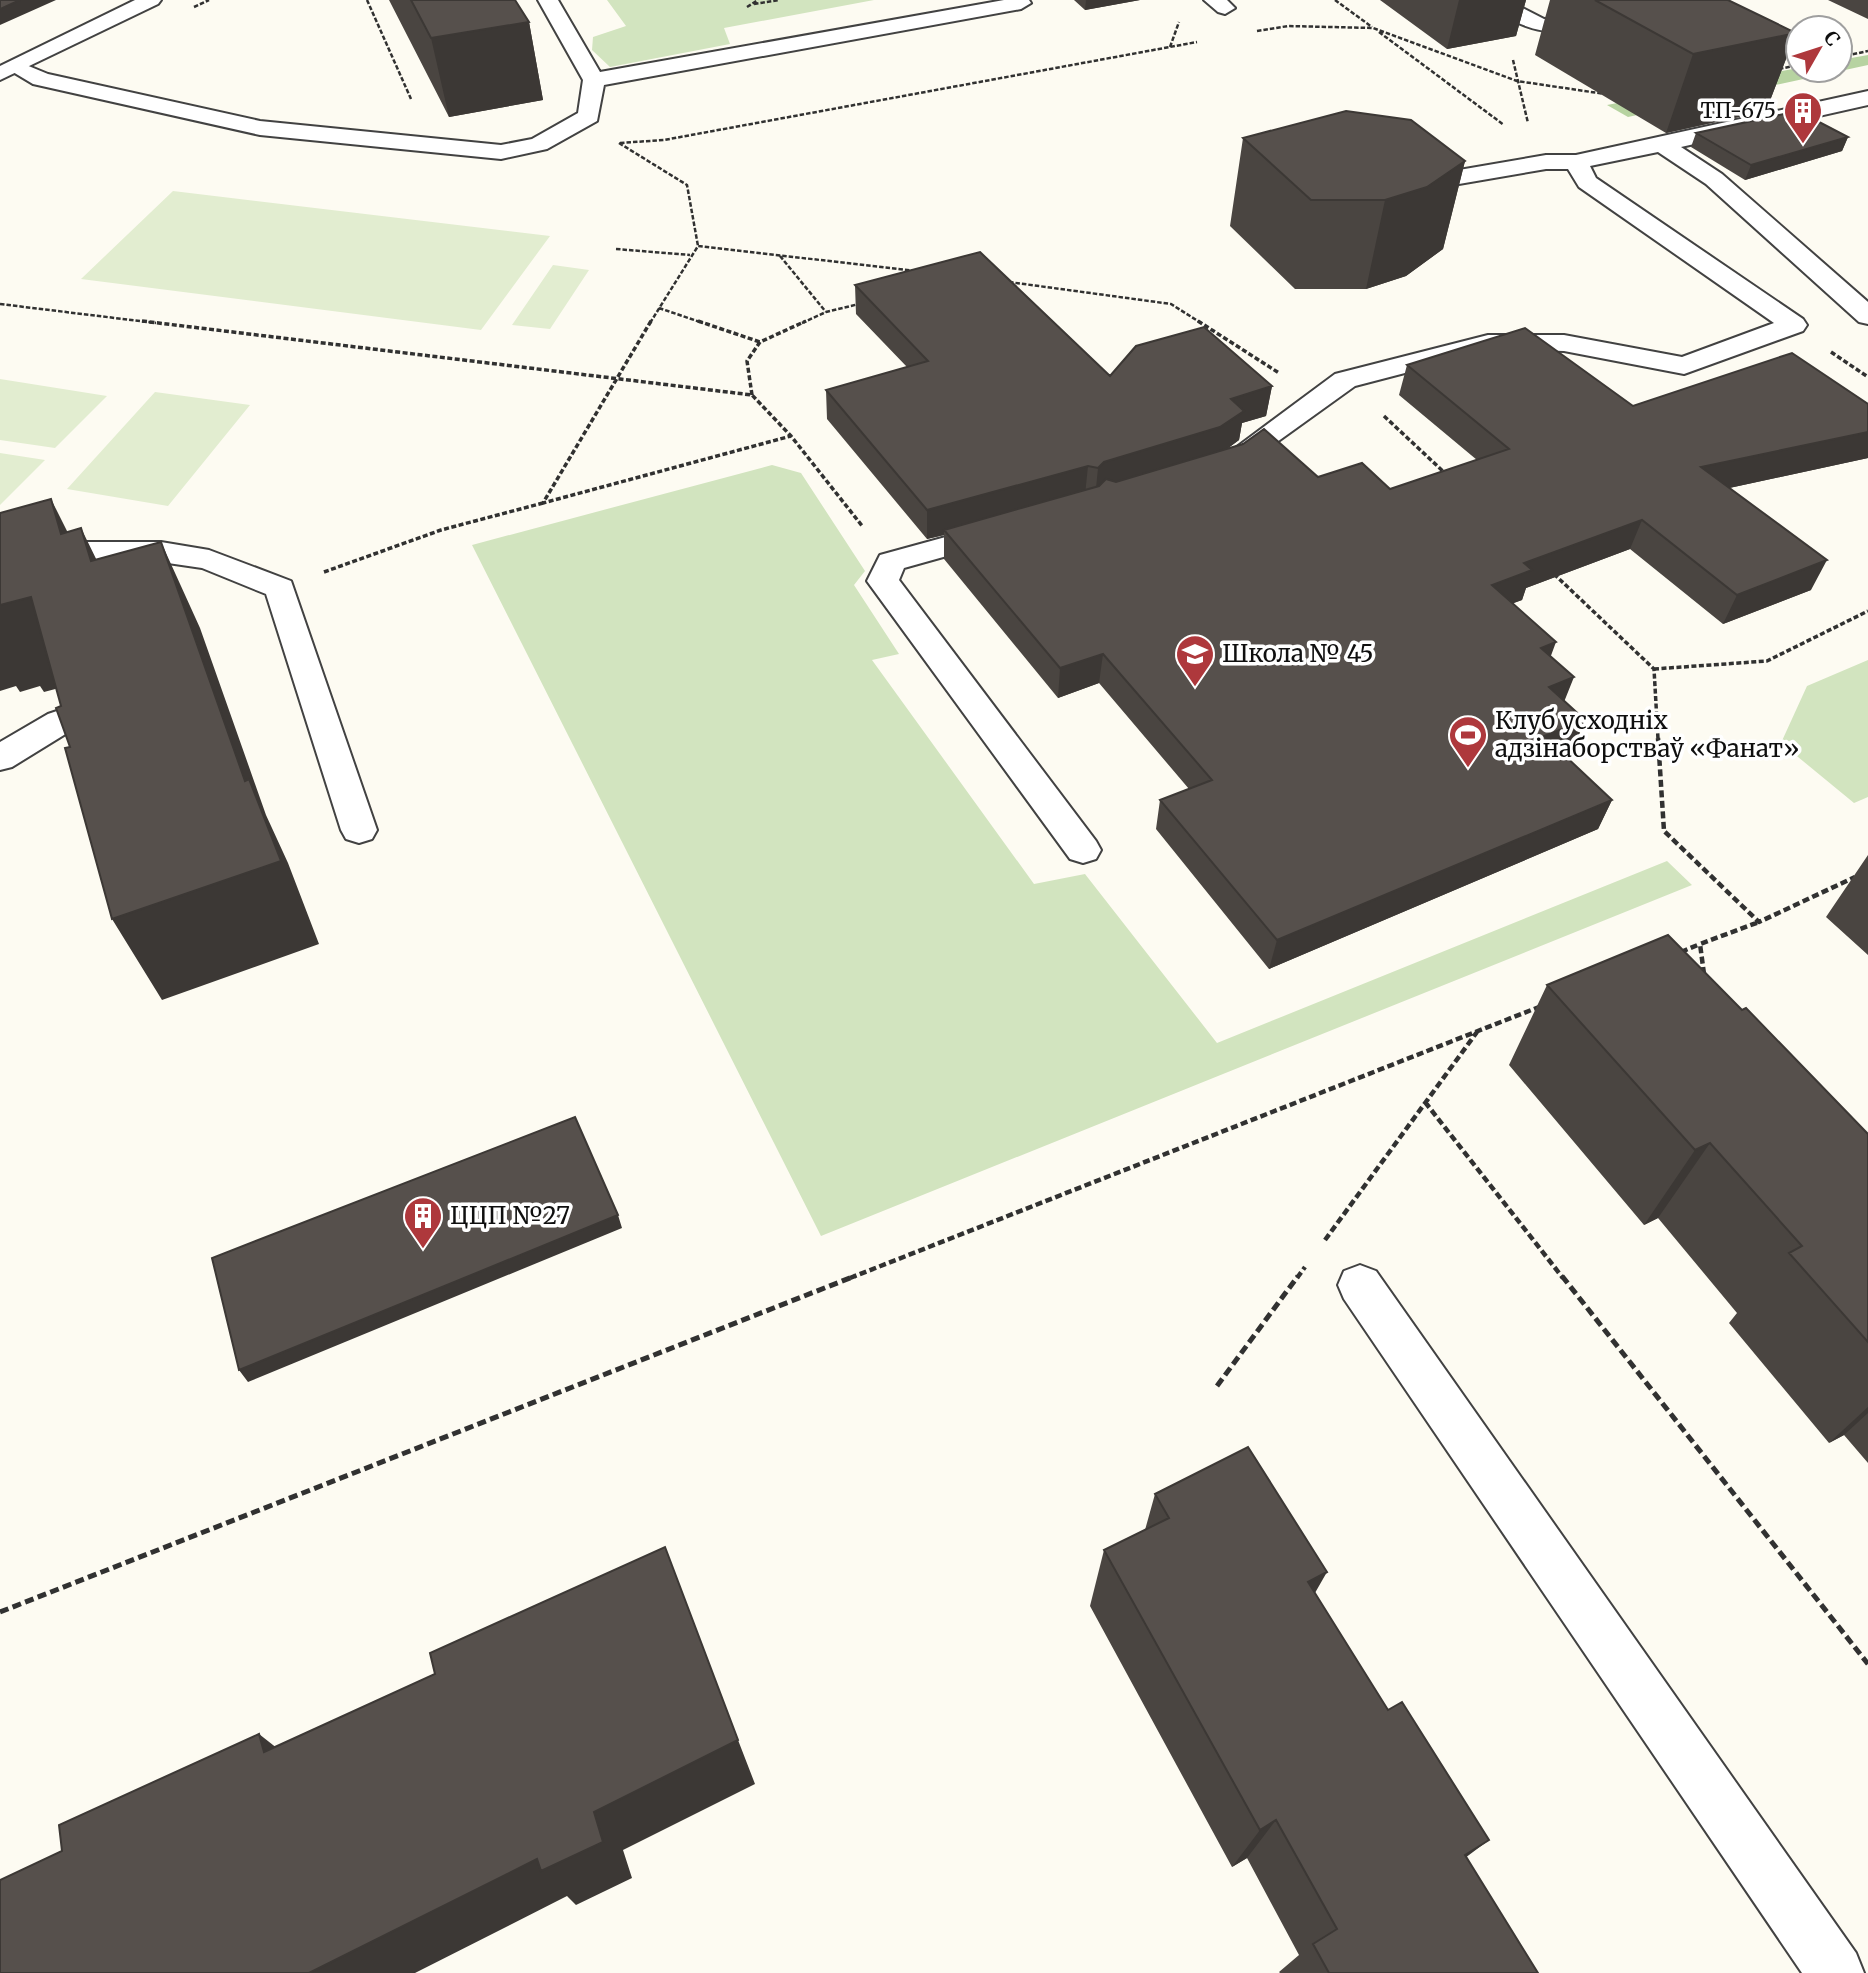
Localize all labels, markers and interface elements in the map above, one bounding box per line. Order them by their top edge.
north arrow [1784,14,1854,84]
text: С [1819,26,1846,51]
building icon: ТП-675 [1782,90,1824,145]
place label: ТП-675 [1701,97,1776,124]
school or university icon: Школа № 45 [1174,633,1216,688]
place label: Школа № 45 [1222,638,1374,669]
place label: Клуб усходніх адзінаборстваў «Фанат» [1495,705,1799,764]
sports icon: Клуб усходніх адзінаборстваў «Фанат» [1447,714,1489,769]
building icon: ЦЦП №27 [402,1195,444,1250]
place label: ЦЦП №27 [450,1200,570,1231]

